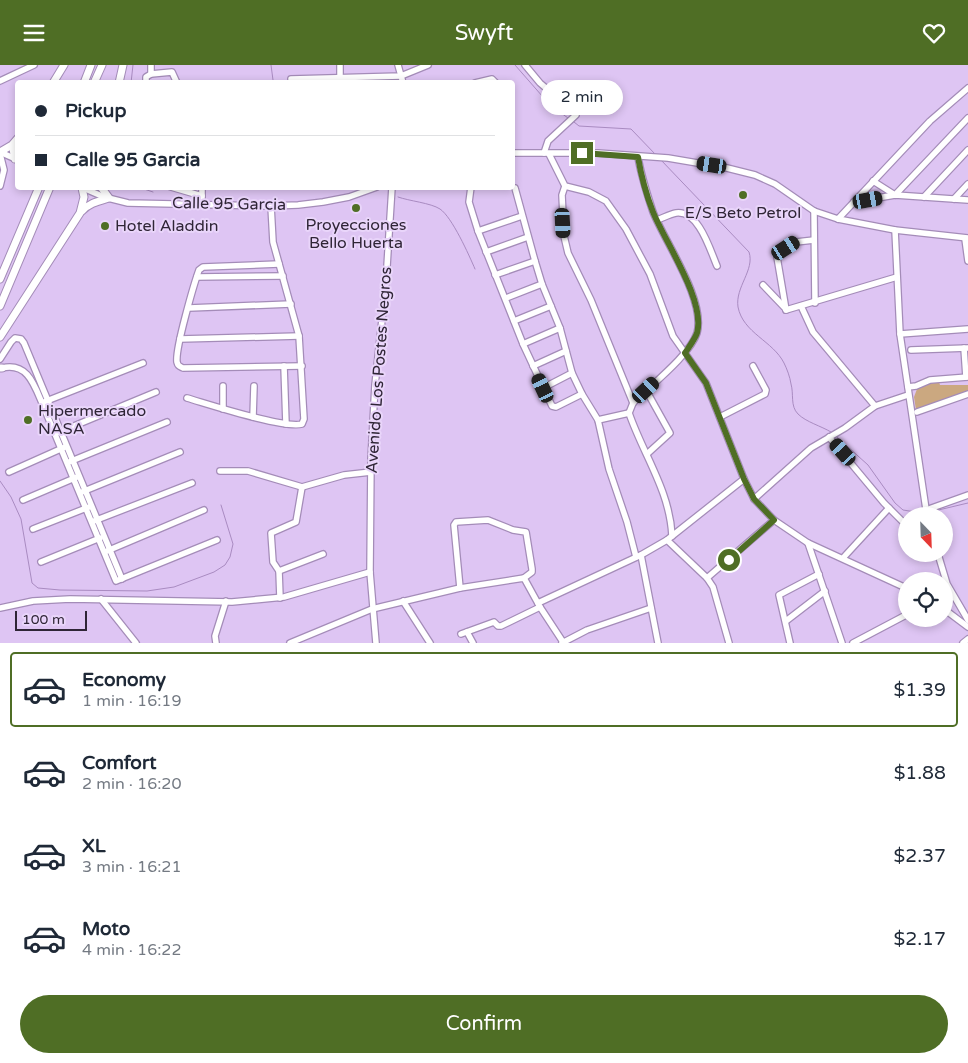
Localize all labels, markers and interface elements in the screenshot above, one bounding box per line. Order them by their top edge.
icon: menu [20,19,48,47]
icon: heart [920,19,948,47]
text: Swyft [455,20,513,46]
callout: 2 min [541,81,623,116]
text: 2 min [561,87,603,107]
text: Pickup [65,100,126,122]
route end [571,142,593,164]
text: Calle 95 Garcia [65,149,200,171]
car [696,155,727,175]
marker: E/S Beto Petrol [737,189,749,201]
car [851,190,884,210]
street label: Calle 95 Garcia [172,193,286,215]
marker: Proyecciones Bello Huerta [350,202,362,214]
place label: E/S Beto Petrol [685,203,801,223]
car [554,208,571,238]
place label: Proyecciones Bello Huerta [306,215,406,253]
place label: Hotel Aladdin [115,216,218,236]
marker: Hotel Aladdin [99,220,111,232]
car [769,234,802,262]
street label: Avenido Los Postes Negros [362,266,396,474]
car [529,371,556,405]
car [629,374,662,406]
place label: Hipermercado NASA [38,401,146,439]
marker: Hipermercado NASA [22,414,34,426]
car [827,436,858,468]
north arrow [898,507,952,563]
map controls [898,507,953,627]
route start [718,549,740,571]
button: locate [898,572,953,627]
scale bar [15,608,88,631]
text: 100 m [22,611,65,628]
icon: car [22,667,67,712]
text: Economy [82,669,166,691]
text: $1.39 [894,679,946,701]
text: 1 min · 16:19 [82,691,181,711]
icon: car [22,750,67,795]
text: Comfort [82,752,156,774]
text: $1.88 [894,762,946,784]
text: 2 min · 16:20 [82,774,181,794]
icon: car [22,833,67,878]
text: XL [82,835,106,857]
text: $2.37 [894,845,946,867]
text: 3 min · 16:21 [82,857,181,877]
icon: car [22,916,67,961]
text: Moto [82,918,130,940]
text: $2.17 [894,928,946,950]
text: 4 min · 16:22 [82,940,181,960]
button: Confirm [20,995,948,1053]

